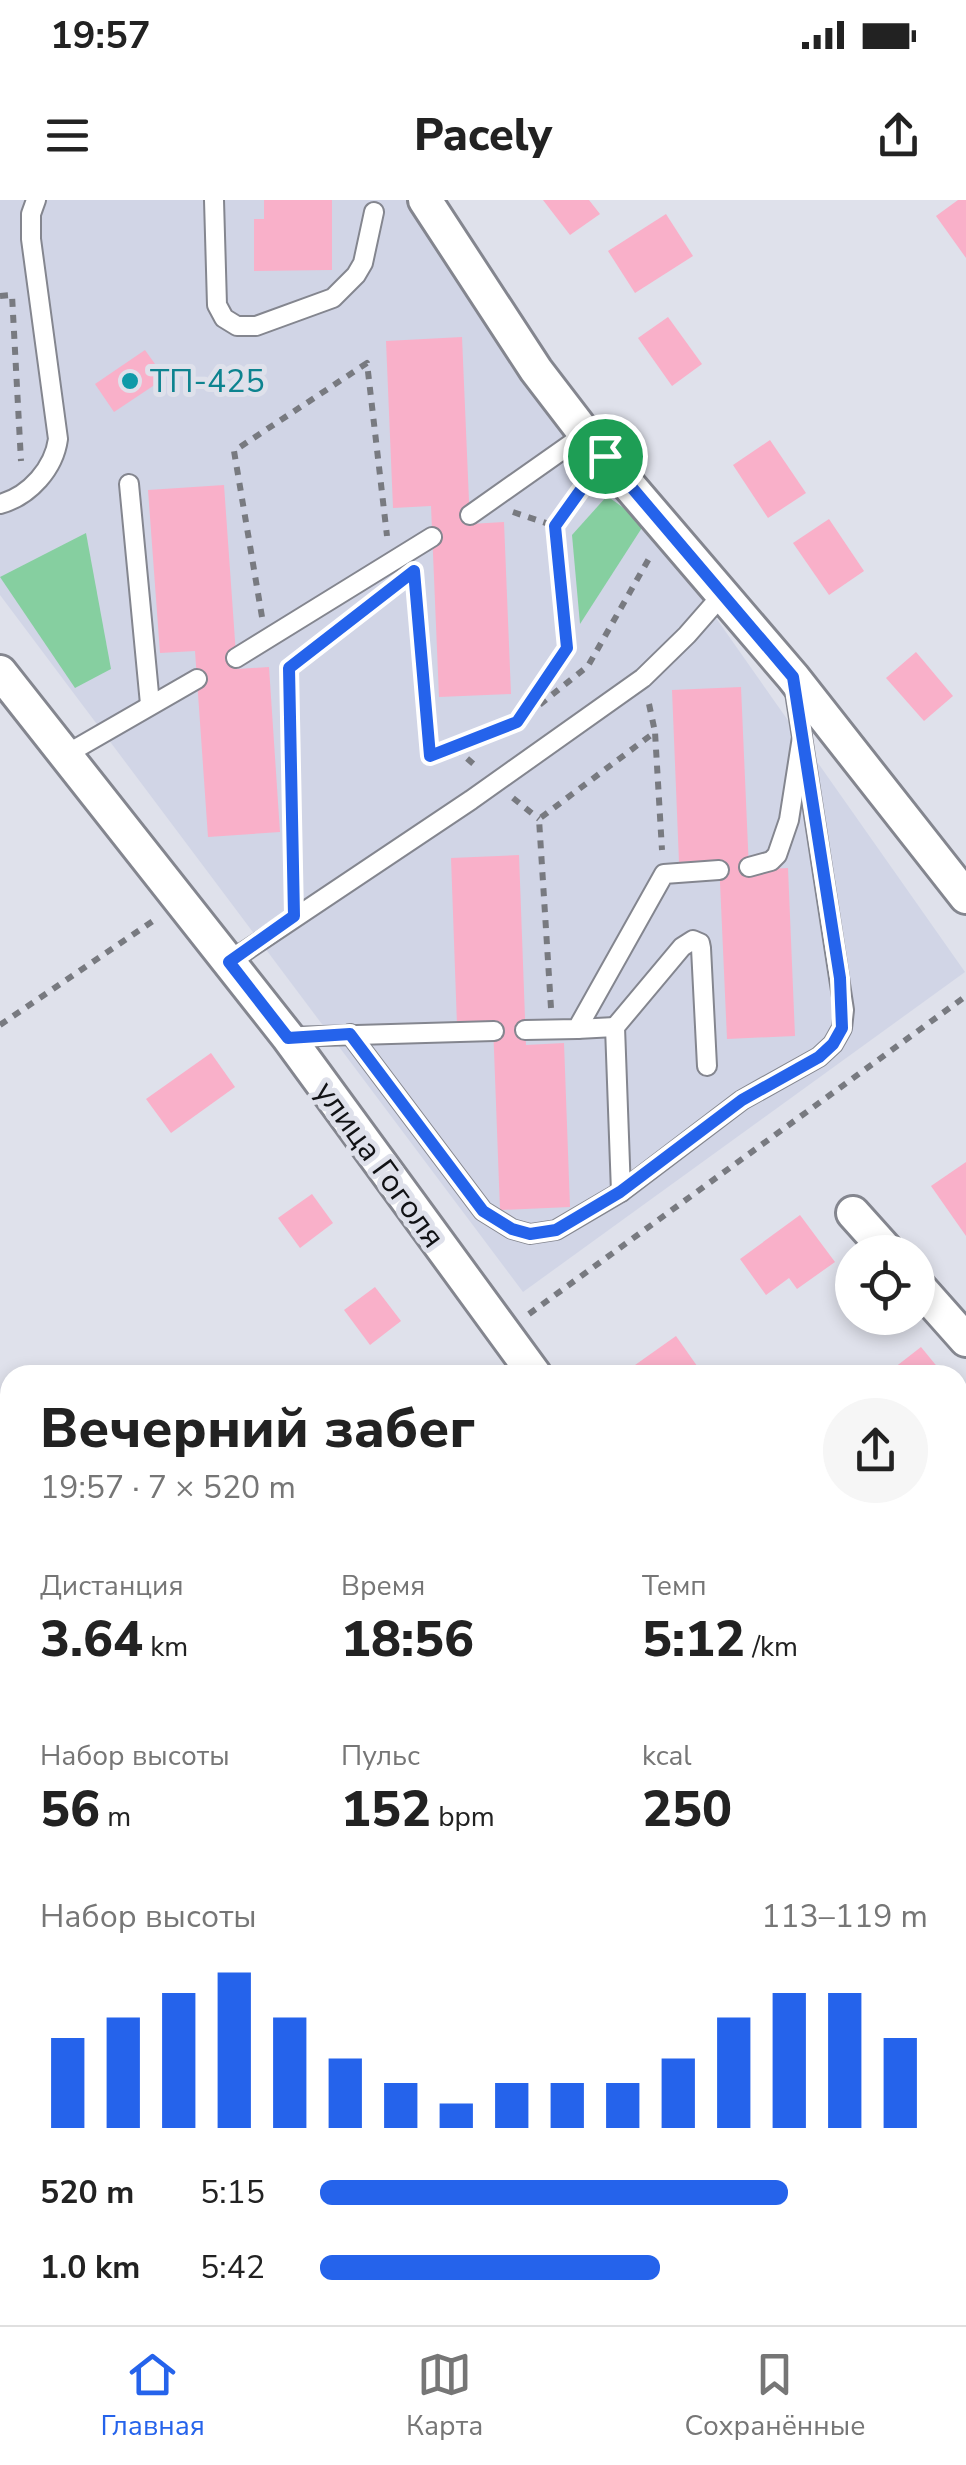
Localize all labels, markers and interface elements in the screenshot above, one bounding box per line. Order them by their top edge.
text: 19:57 [50,10,151,61]
text: Pacely [414,105,552,166]
icon: menu [40,108,95,163]
icon: share [871,108,926,163]
place label: ТП-425 [150,360,265,403]
marker: ТП-425 [119,370,141,392]
pin [563,414,648,499]
icon: arrive [578,429,633,484]
street label: улица Гоголя [304,1072,455,1256]
map controls [835,1235,935,1335]
button: locate [835,1235,935,1335]
text: Вечерний забег [40,1391,475,1466]
button: share [823,1398,928,1503]
text: 19:57 · 7 × 520 m [40,1466,296,1509]
text: Дистанция [40,1567,184,1605]
text: Время [341,1567,425,1605]
text: Темп [642,1567,707,1605]
text: 3.64 [40,1605,143,1674]
text: 18:56 [341,1605,474,1674]
text: 5:12 [642,1605,745,1674]
text: km [143,1628,188,1666]
text: /km [745,1628,798,1666]
text: Набор высоты [40,1737,230,1775]
text: Пульс [341,1737,420,1775]
text: kcal [642,1737,692,1775]
text: 56 [40,1775,100,1844]
text: 152 [341,1775,431,1844]
text: 250 [642,1775,732,1844]
text: m [100,1798,131,1836]
text: bpm [431,1798,495,1836]
text: Набор высоты [40,1895,257,1938]
text: 113–119 m [761,1895,928,1938]
text: 520 m [40,2171,134,2214]
text: 5:15 [200,2171,265,2214]
text: 1.0 km [40,2246,140,2289]
text: 5:42 [200,2246,265,2289]
tab: Главная [101,2347,205,2445]
tab: Карта [406,2347,483,2445]
tab: Сохранённые [684,2347,865,2445]

